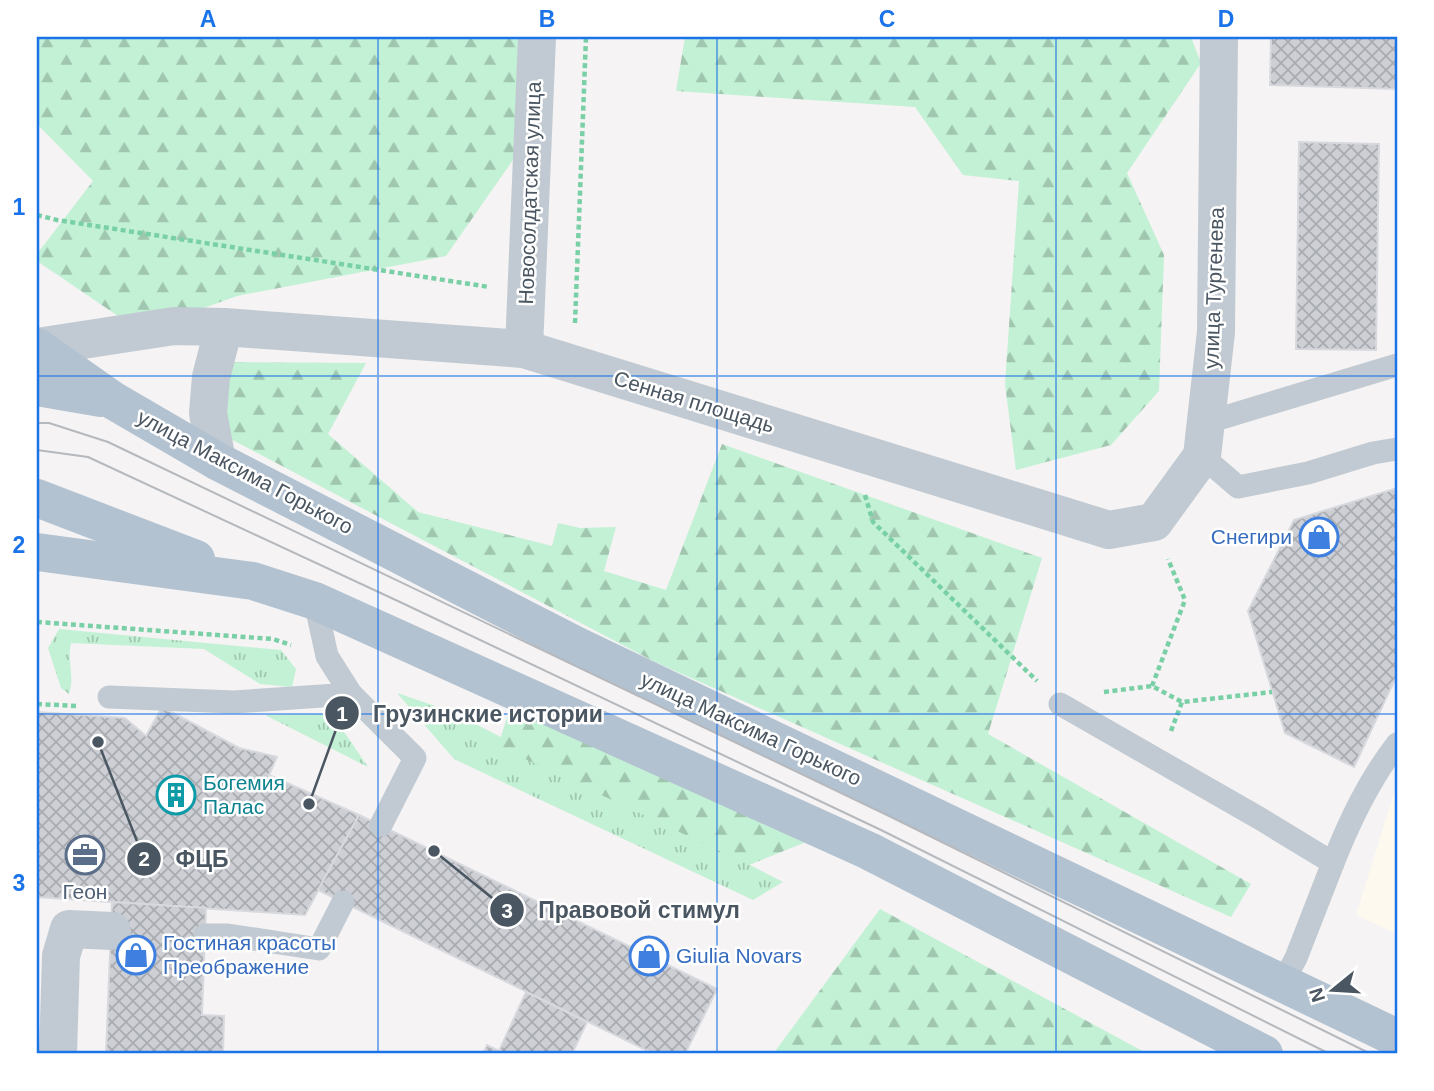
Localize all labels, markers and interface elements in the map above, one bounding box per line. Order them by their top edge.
text: A [200,6,216,32]
text: B [539,6,555,32]
text: C [879,6,895,32]
text: D [1218,6,1234,32]
street label: Новосолдатская улица [514,81,545,305]
text: 1 [13,194,26,220]
street label: улица Тургенева [1199,206,1228,369]
street label: Сенная площадь [611,366,777,437]
street label: улица Максима Горького [134,405,357,538]
shop icon: Снегири [1298,516,1340,558]
place label: Снегири [1211,525,1292,548]
text: 2 [13,532,25,558]
street label: улица Максима Горького [637,667,865,790]
callout: Грузинские истории [324,691,617,735]
text: Грузинские истории [373,701,603,727]
text: 1 [336,702,348,725]
place label: Богемия Палас [203,771,285,818]
building icon: Богемия Палас [155,774,197,816]
office icon: Геон [64,834,106,876]
callout: ФЦБ [126,837,242,881]
text: ФЦБ [176,846,228,872]
text: 2 [138,847,150,870]
text: 3 [13,870,25,896]
place label: Геон [63,880,107,903]
callout: Правовой стимул [489,888,754,932]
text: Правовой стимул [538,897,740,923]
text: 3 [501,899,513,922]
place label: Гостиная красоты Преображение [163,931,336,978]
shop icon: Гостиная красоты Преображение [115,934,157,976]
shop icon: Giulia Novars [628,935,670,977]
place label: Giulia Novars [676,944,802,967]
north arrow [1298,954,1368,1024]
text: N [1305,985,1329,1005]

